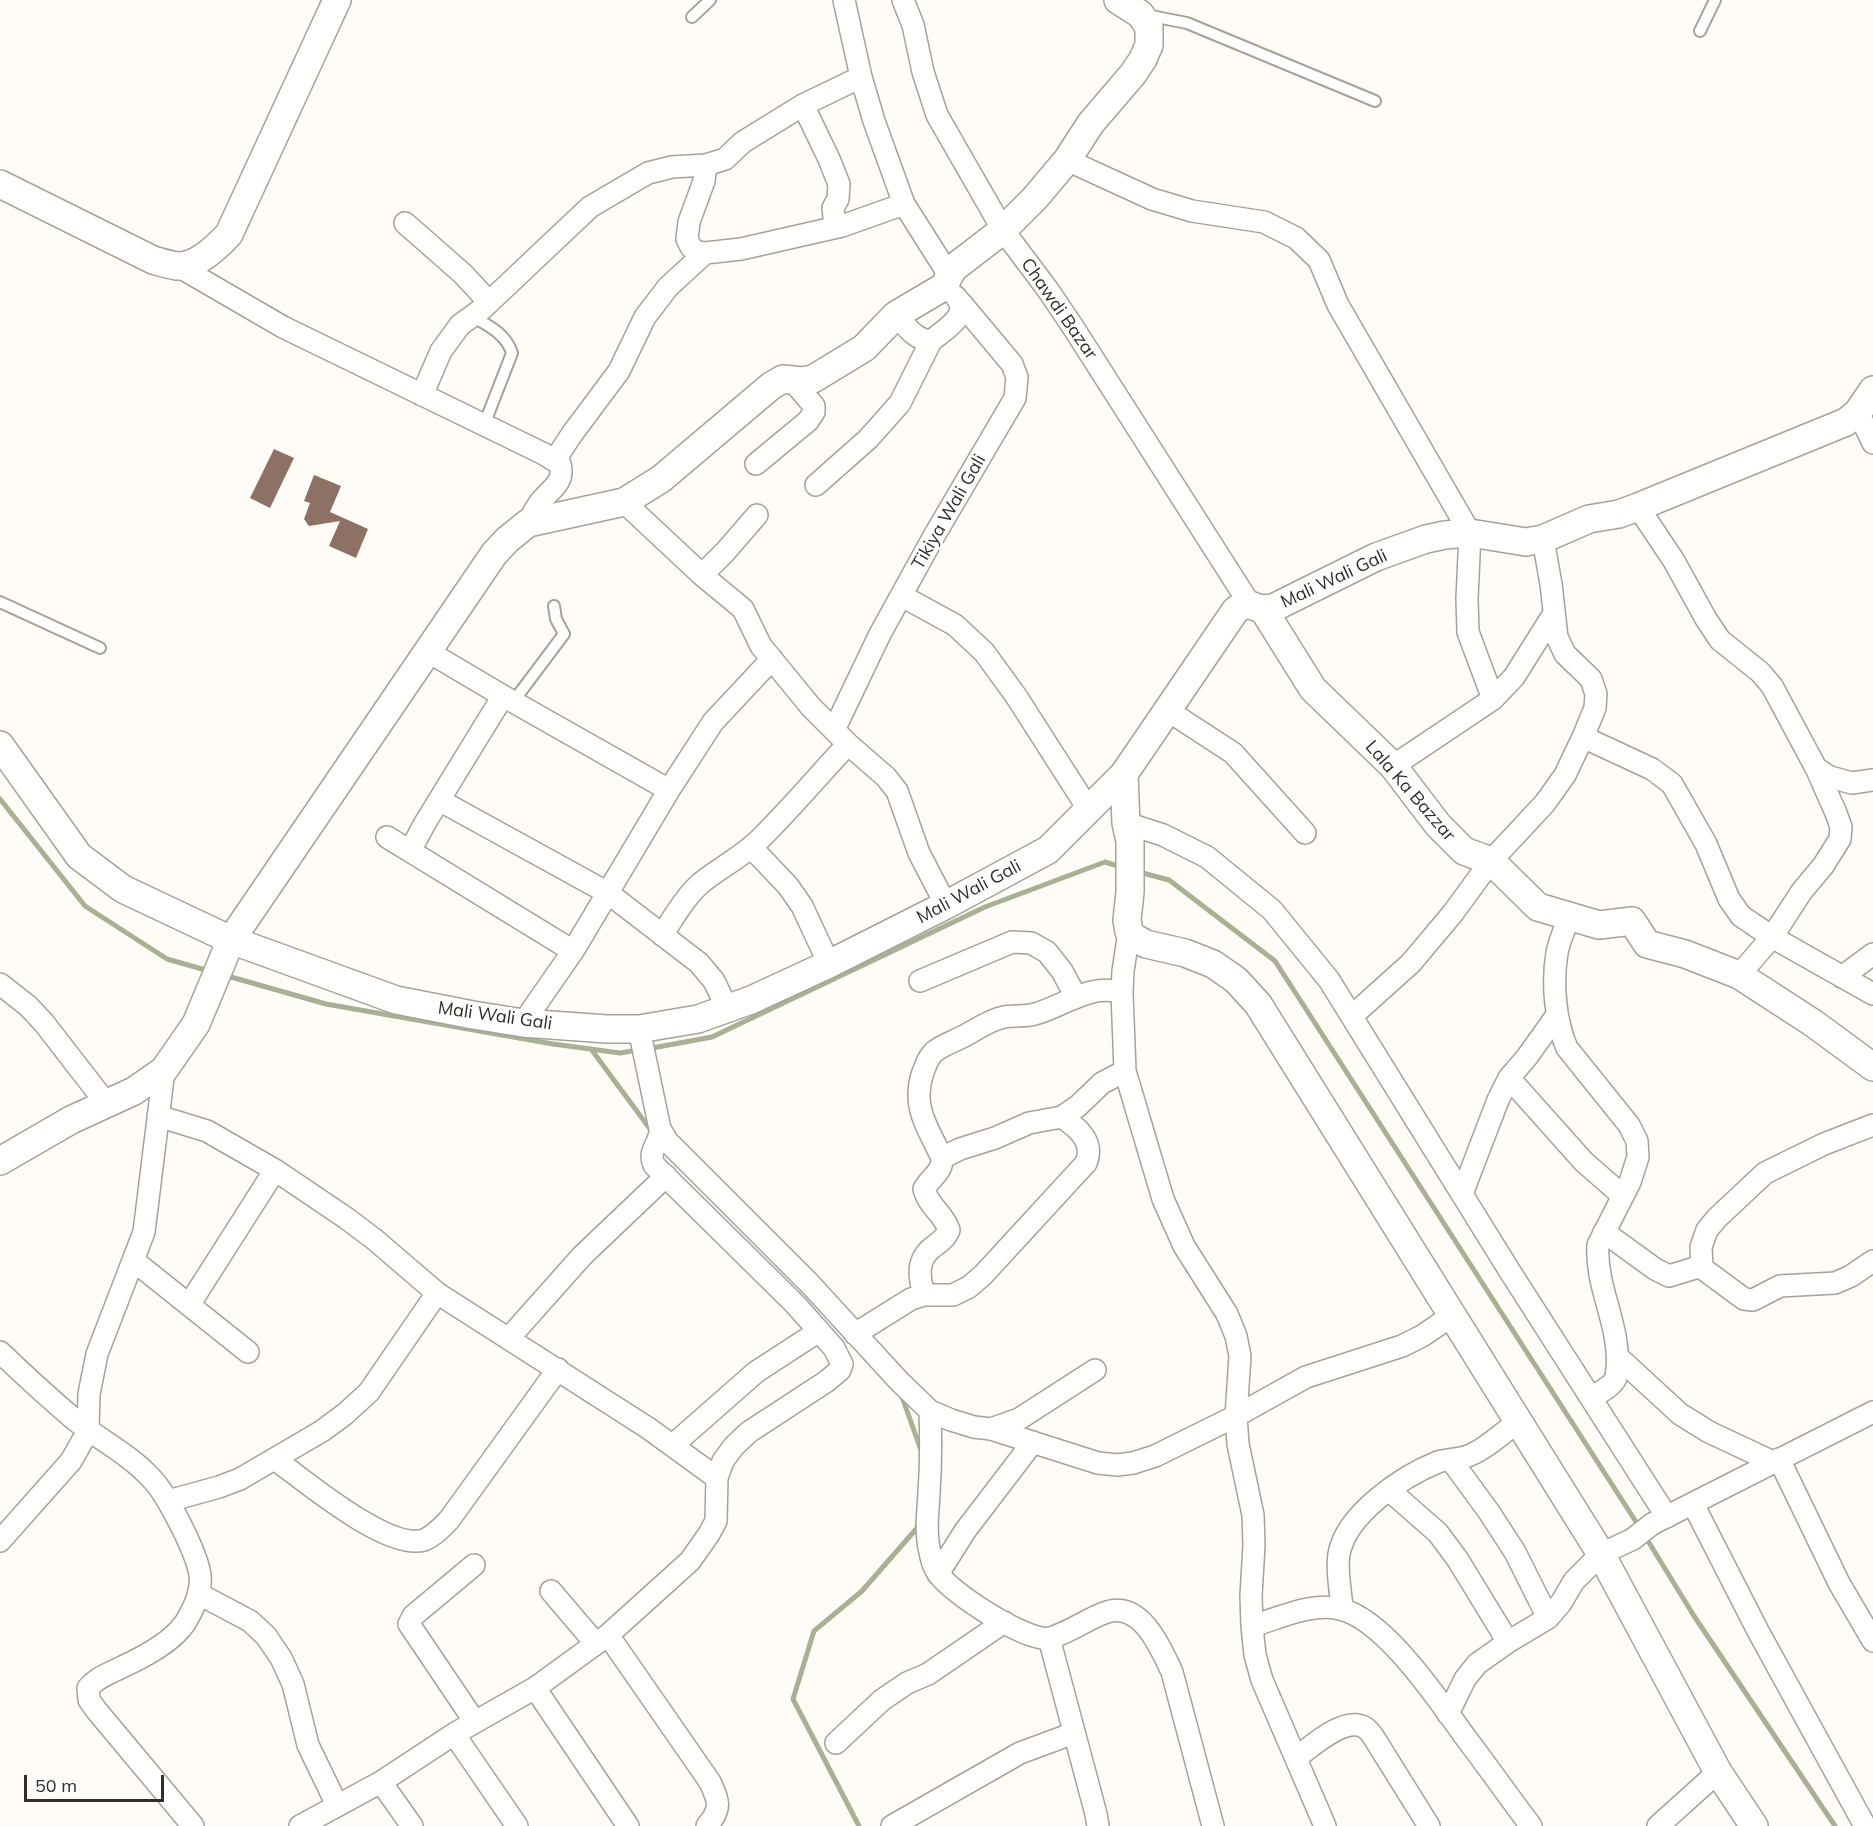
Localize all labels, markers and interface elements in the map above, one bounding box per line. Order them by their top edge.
street label: Chawdi Bazar [1016,254,1102,364]
street label: Tikiya Wali Gali [907,451,991,573]
street label: Mali Wali Gali [1277,545,1391,613]
street label: Lala Ka Bazzar [1360,736,1460,846]
street label: Mali Wali Gali [913,855,1025,929]
street label: Mali Wali Gali [437,997,553,1035]
scale bar [27,1763,166,1801]
text: 50 m [35,1774,77,1797]

